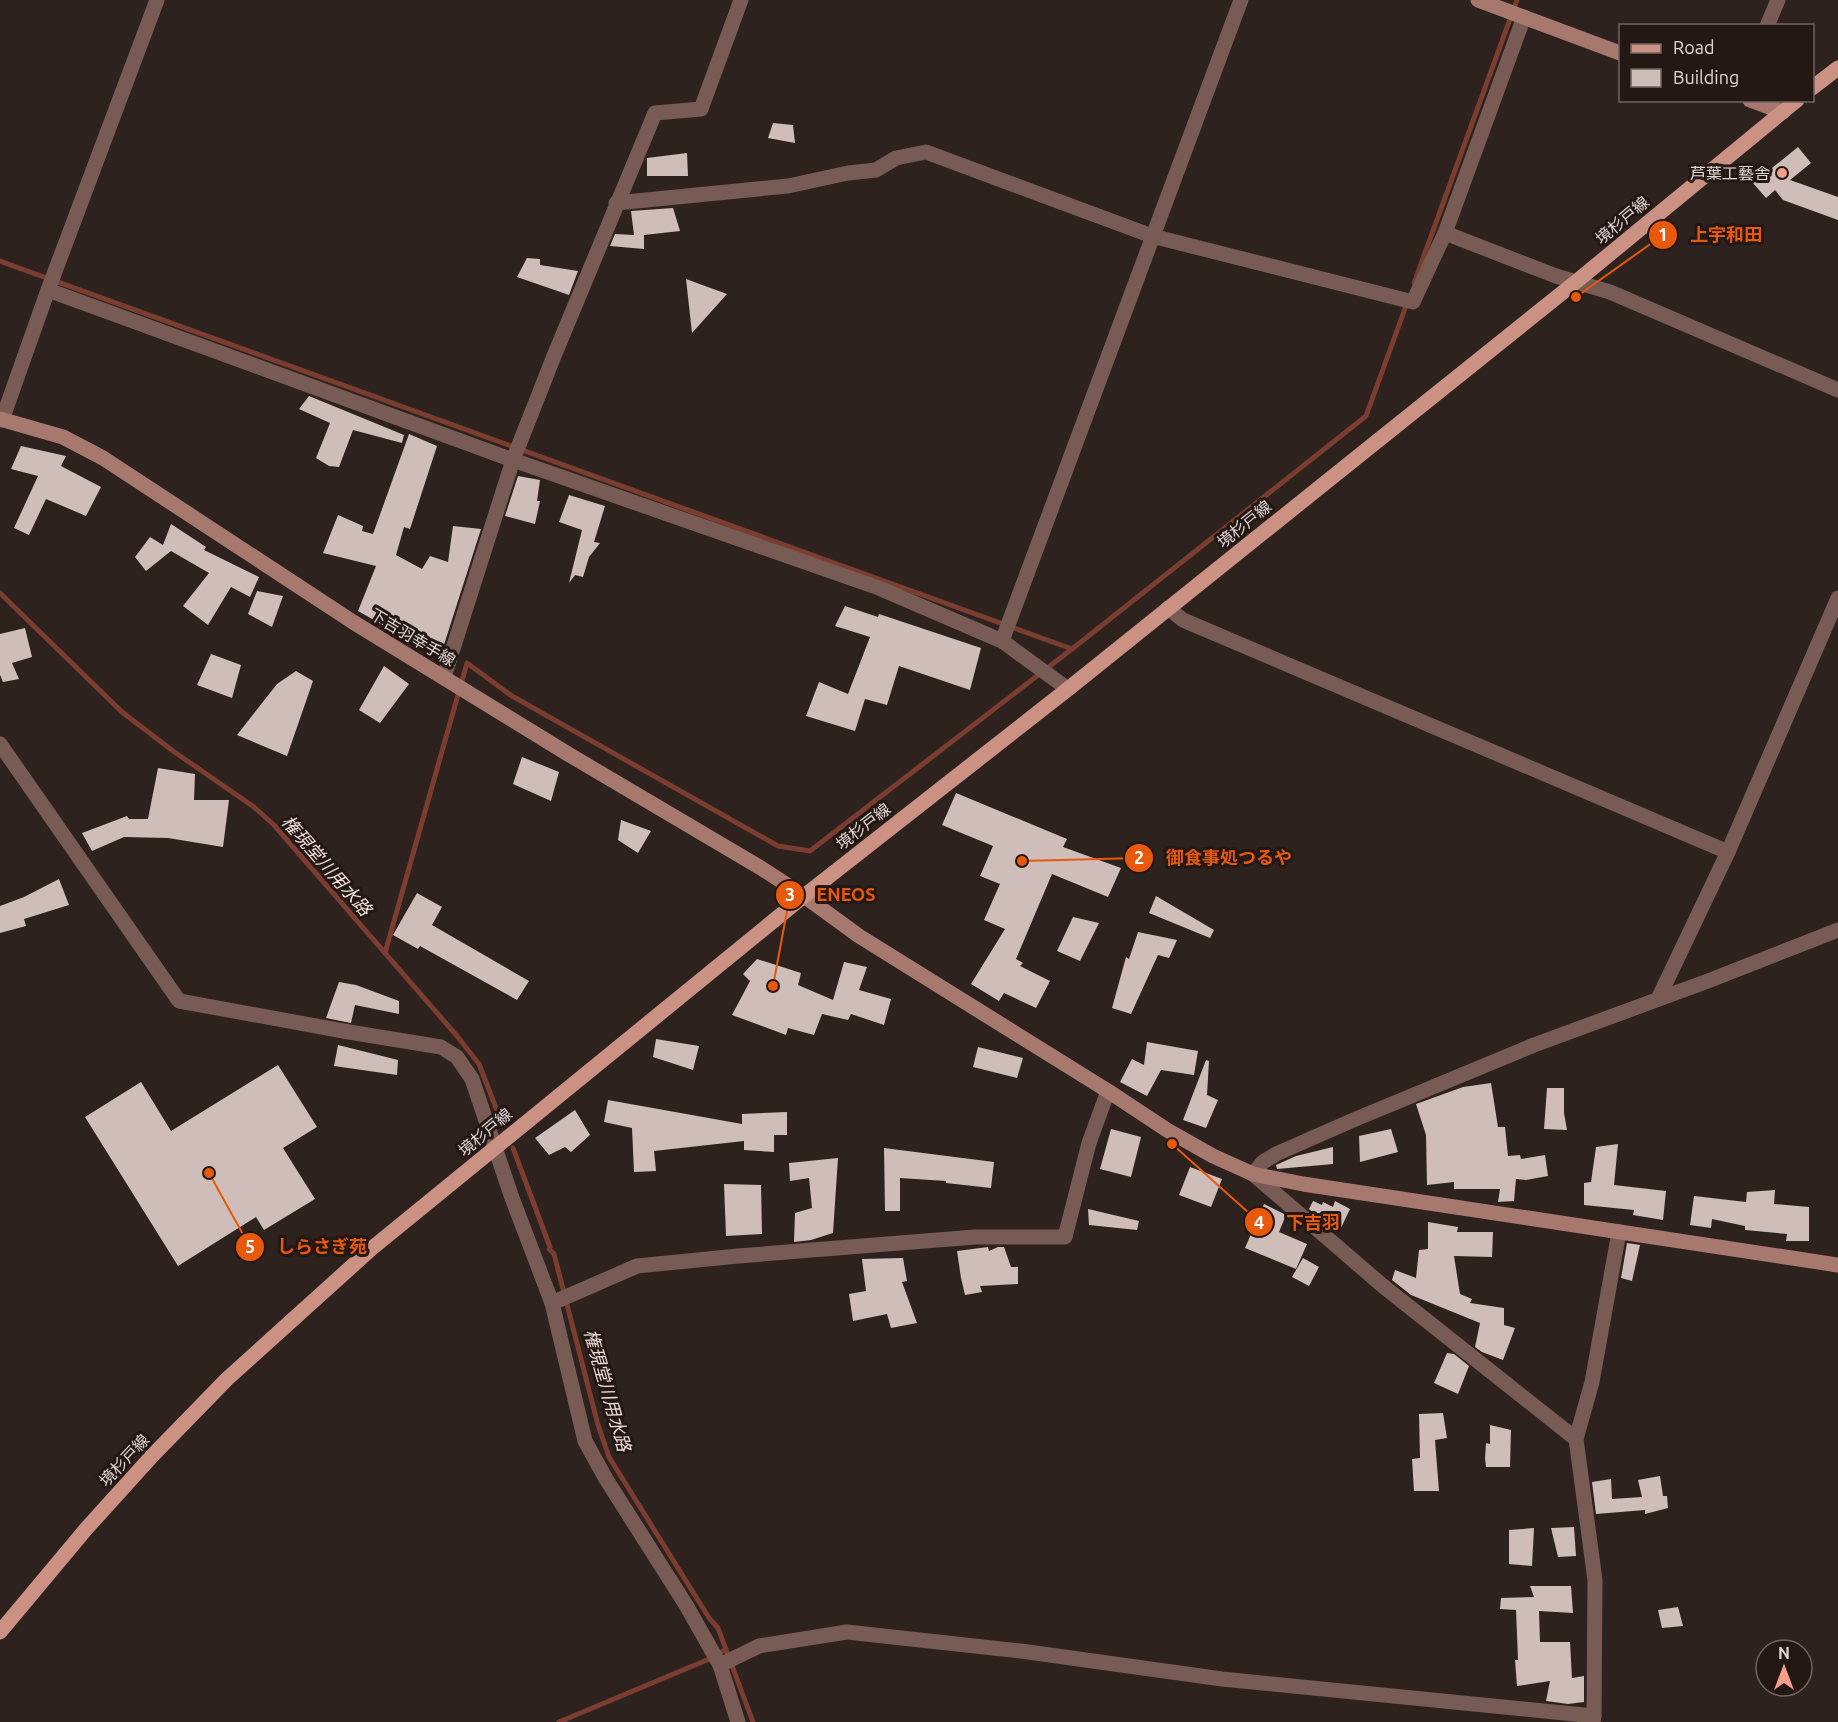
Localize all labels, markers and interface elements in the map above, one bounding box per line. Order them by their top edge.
legend [1619,24,1814,102]
text: Road [1673,37,1715,57]
text: Building [1673,67,1739,87]
place label: 芦葉工藝舎 [1690,164,1770,182]
marker: 芦葉工藝舎 [1775,166,1789,180]
street label: 境杉戸線 [1592,193,1652,247]
callout: 上宇和田 [1648,217,1774,253]
text: 1 [1658,224,1668,244]
text: 上宇和田 [1690,224,1762,244]
street label: 境杉戸線 [1213,497,1275,551]
street label: 下吉羽幸手線 [367,605,459,669]
street label: 境杉戸線 [832,799,894,853]
water label: 権現堂川用水路 [278,811,377,921]
callout: 御食事処つるや [1124,840,1304,876]
text: 2 [1134,847,1144,867]
text: 御食事処つるや [1165,847,1292,867]
callout: ENEOS [775,877,888,913]
text: 3 [785,884,795,904]
text: ENEOS [817,884,875,904]
street label: 境杉戸線 [455,1105,515,1159]
callout: 下吉羽 [1244,1204,1352,1240]
text: 4 [1254,1212,1264,1232]
text: 下吉羽 [1286,1212,1340,1232]
callout: しらさぎ苑 [235,1229,379,1265]
text: 5 [245,1236,255,1256]
text: しらさぎ苑 [277,1236,367,1256]
water label: 権現堂川用水路 [581,1327,636,1455]
street label: 境杉戸線 [96,1430,152,1490]
north arrow [1754,1638,1814,1698]
text: N [1778,1644,1790,1662]

